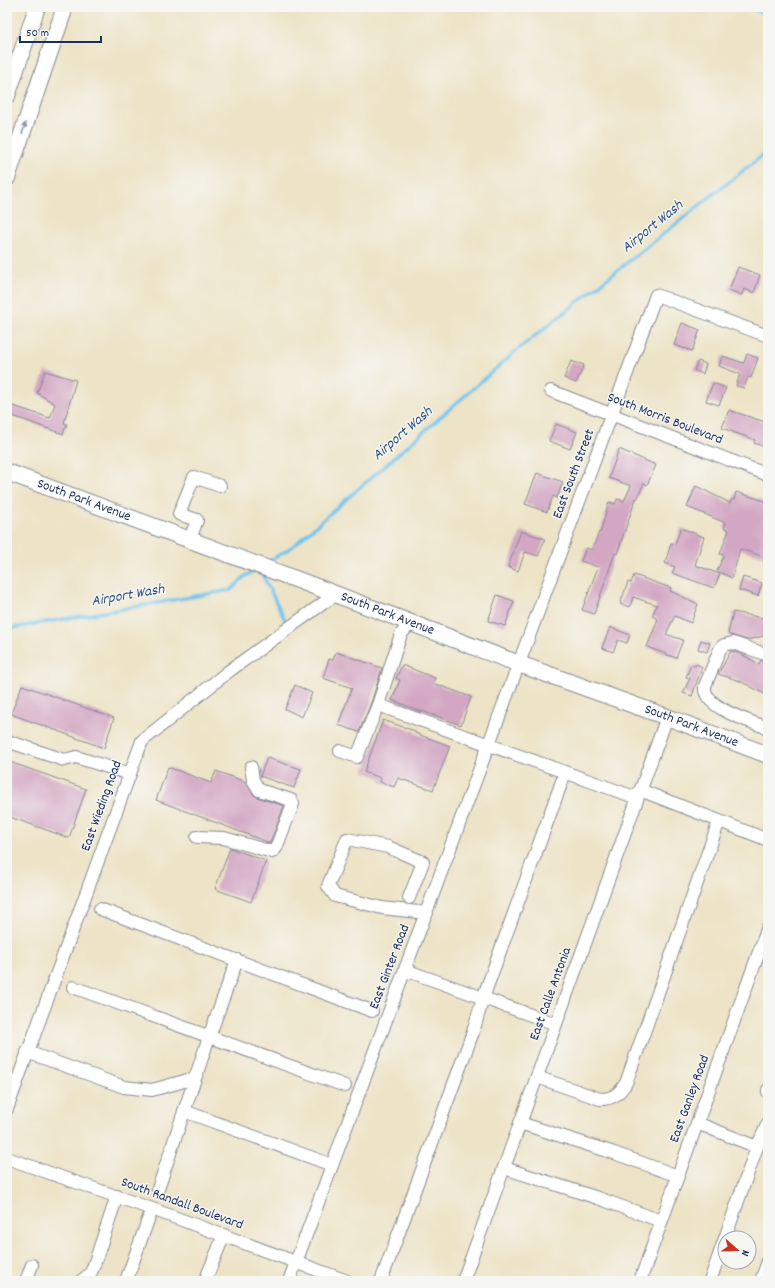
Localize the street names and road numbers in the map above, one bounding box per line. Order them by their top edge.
street label: South Morris Boulevard [604,388,726,450]
street label: East South Street [548,426,600,522]
street label: South Park Avenue [34,474,134,527]
street label: South Park Avenue [338,587,437,641]
street label: South Park Avenue [642,700,741,753]
street label: East Wieding Road [76,758,128,854]
street label: East Ginter Road [365,922,415,1012]
street label: East Calle Antonia [525,944,577,1043]
street label: East Ganley Road [665,1052,715,1146]
street label: South Randall Boulevard [118,1173,246,1235]

